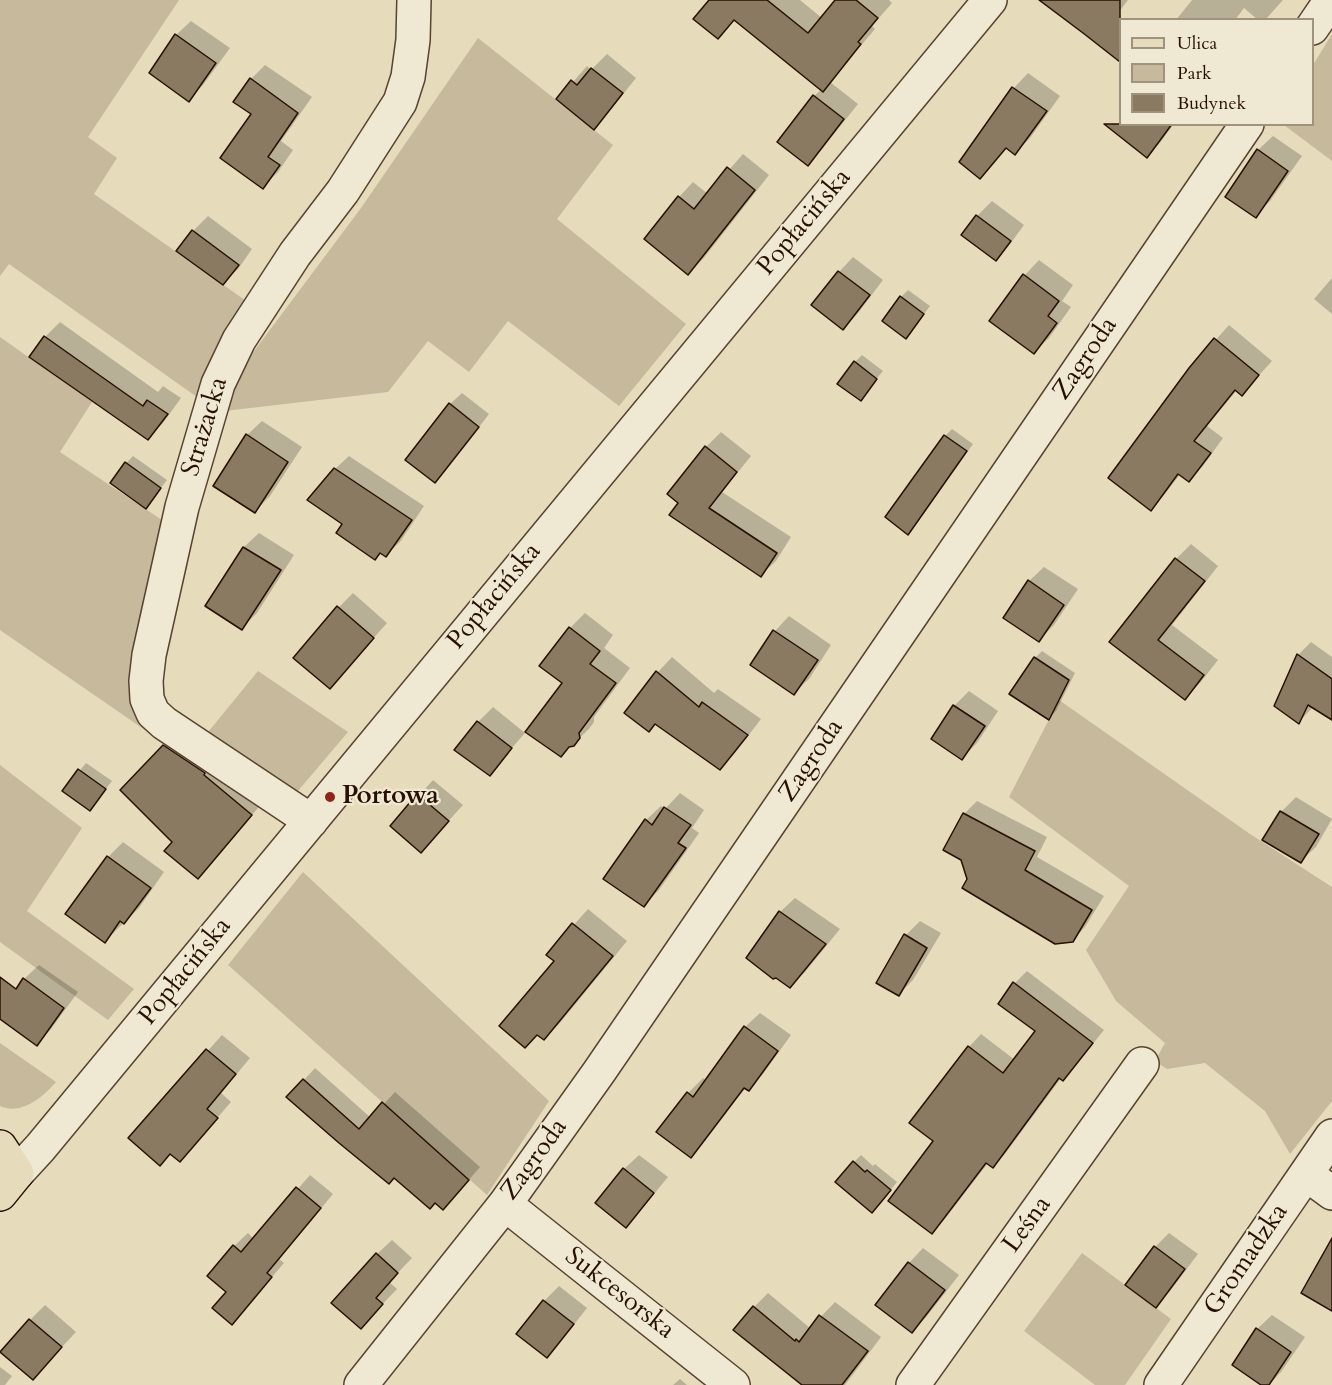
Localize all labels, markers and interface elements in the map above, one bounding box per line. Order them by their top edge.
legend [1119,18,1314,126]
text: Ulica [1177,31,1217,56]
text: Park [1177,61,1212,86]
text: Budynek [1177,91,1246,116]
street label: Popłacińska [751,163,859,283]
street label: Zagroda [1047,312,1125,406]
street label: Strażacka [176,374,236,480]
street label: Popłacińska [441,537,549,657]
street label: Zagroda [773,714,851,808]
place label: Portowa [342,781,439,813]
marker: Portowa [323,790,337,804]
street label: Popłacińska [133,912,239,1032]
street label: Zagroda [495,1113,575,1207]
street label: Leśna [997,1191,1059,1259]
street label: Gromadzka [1198,1198,1296,1322]
street label: Sukcesorska [558,1241,680,1347]

